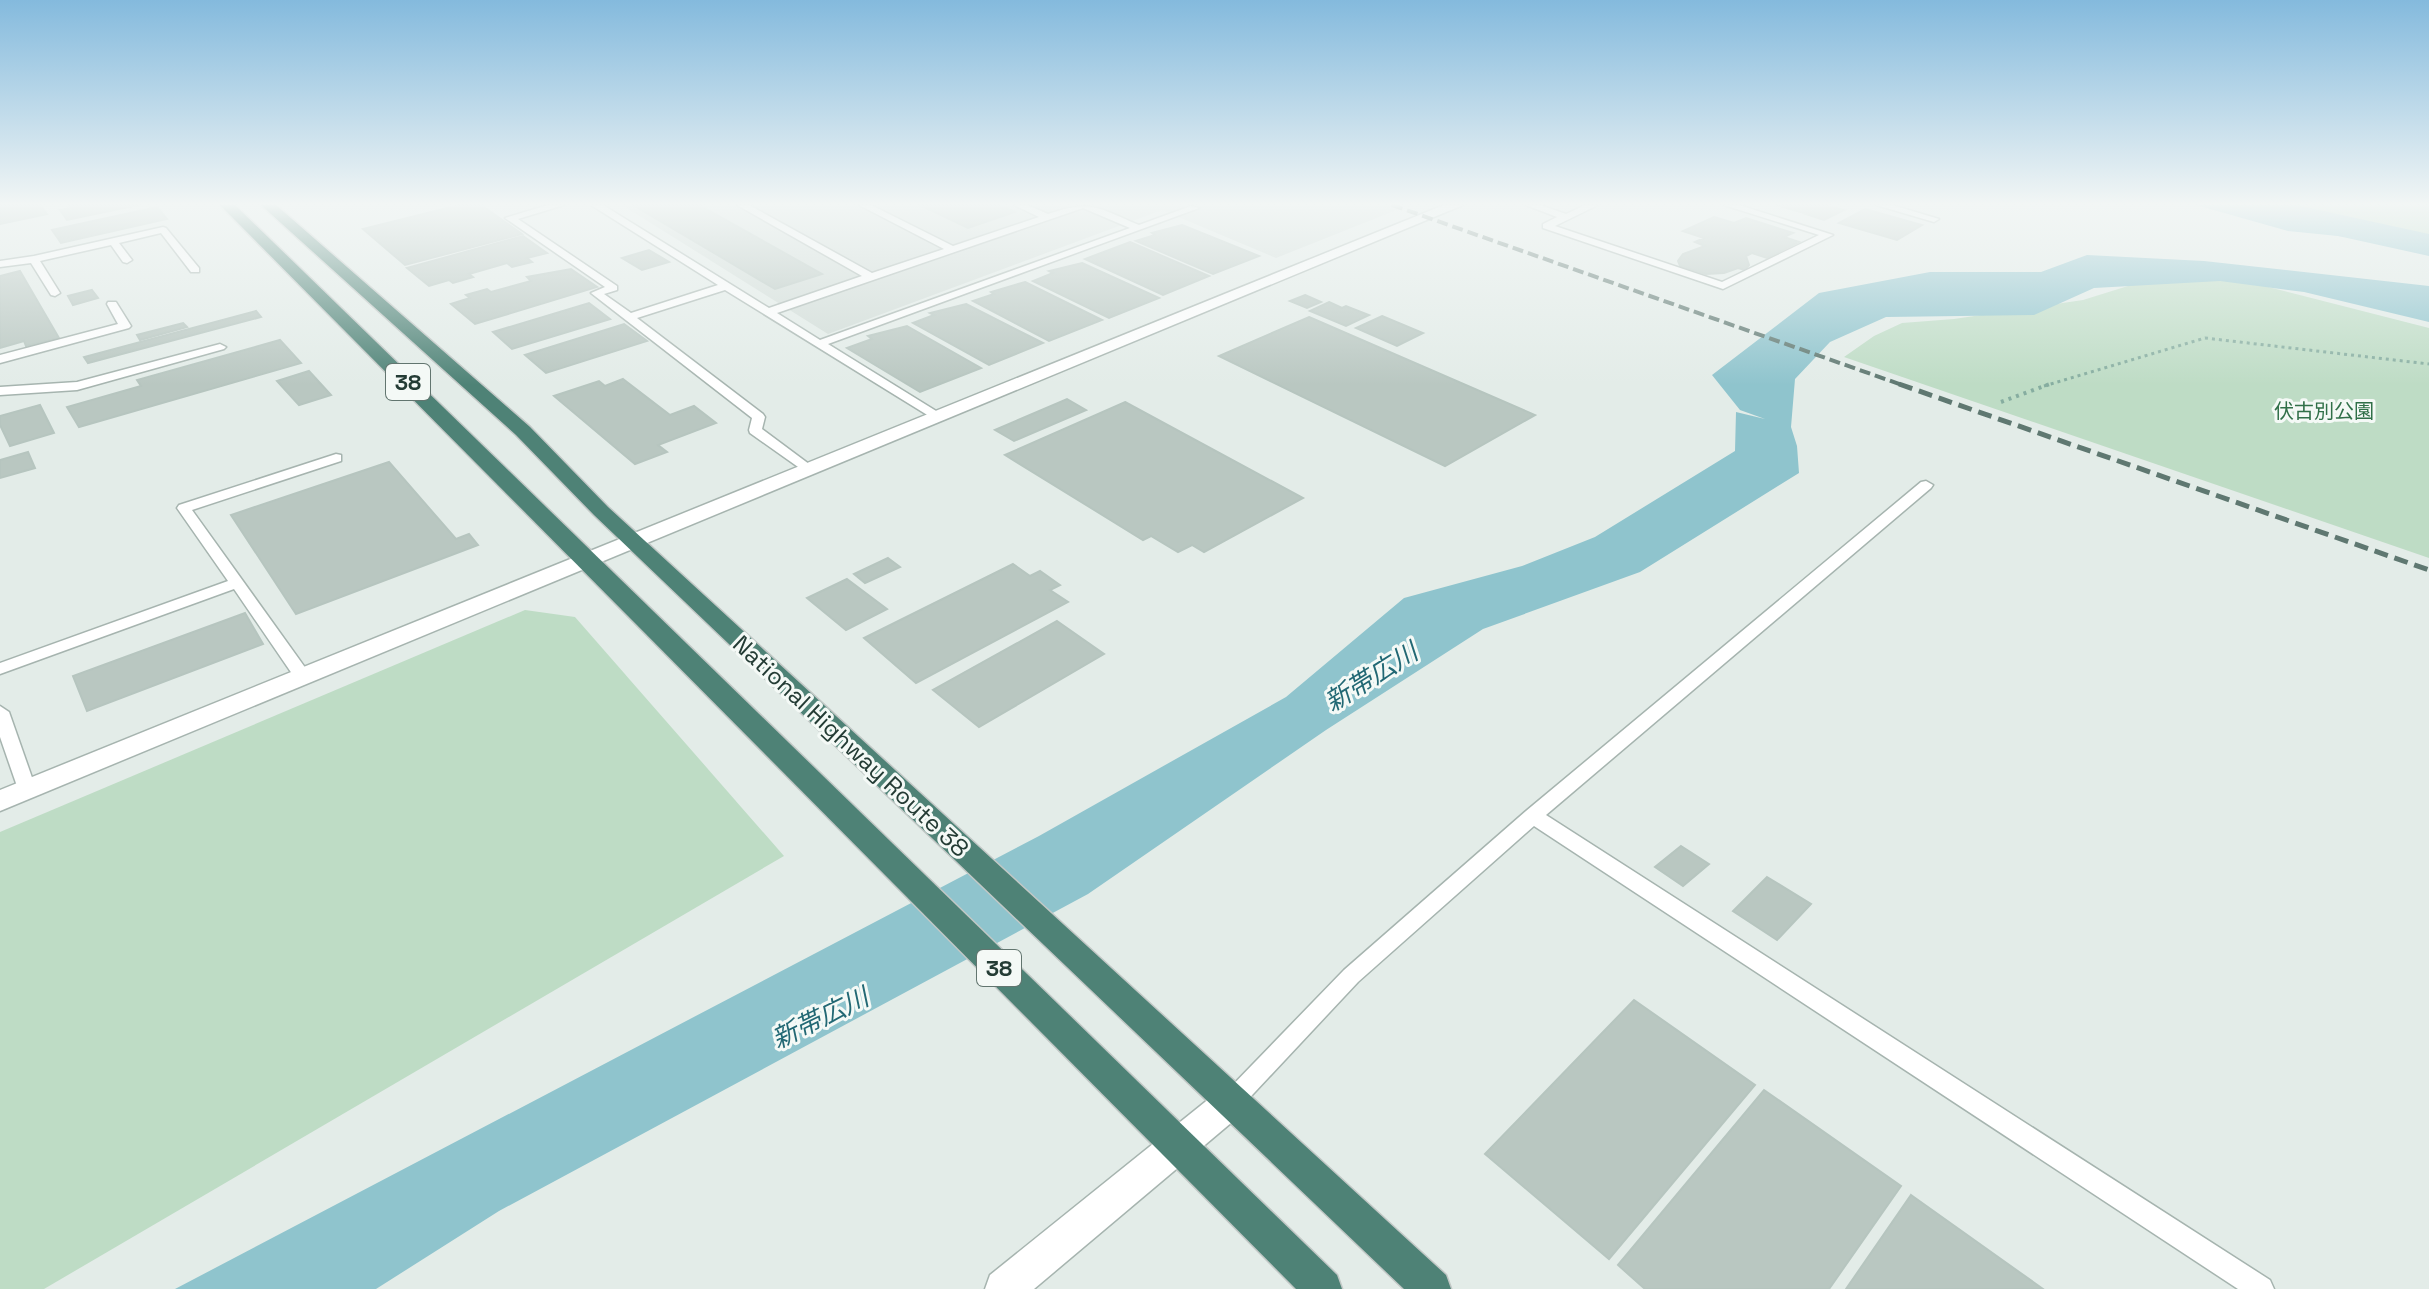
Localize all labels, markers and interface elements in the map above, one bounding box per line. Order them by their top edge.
road number: 38 [386,364,430,400]
park label: 伏古別公園 [2274,398,2374,424]
street label: National Highway Route 38 [727,628,975,864]
water label: 新帯広川 [1318,633,1427,719]
road number: 38 [977,950,1021,986]
water label: 新帯広川 [766,979,877,1056]

